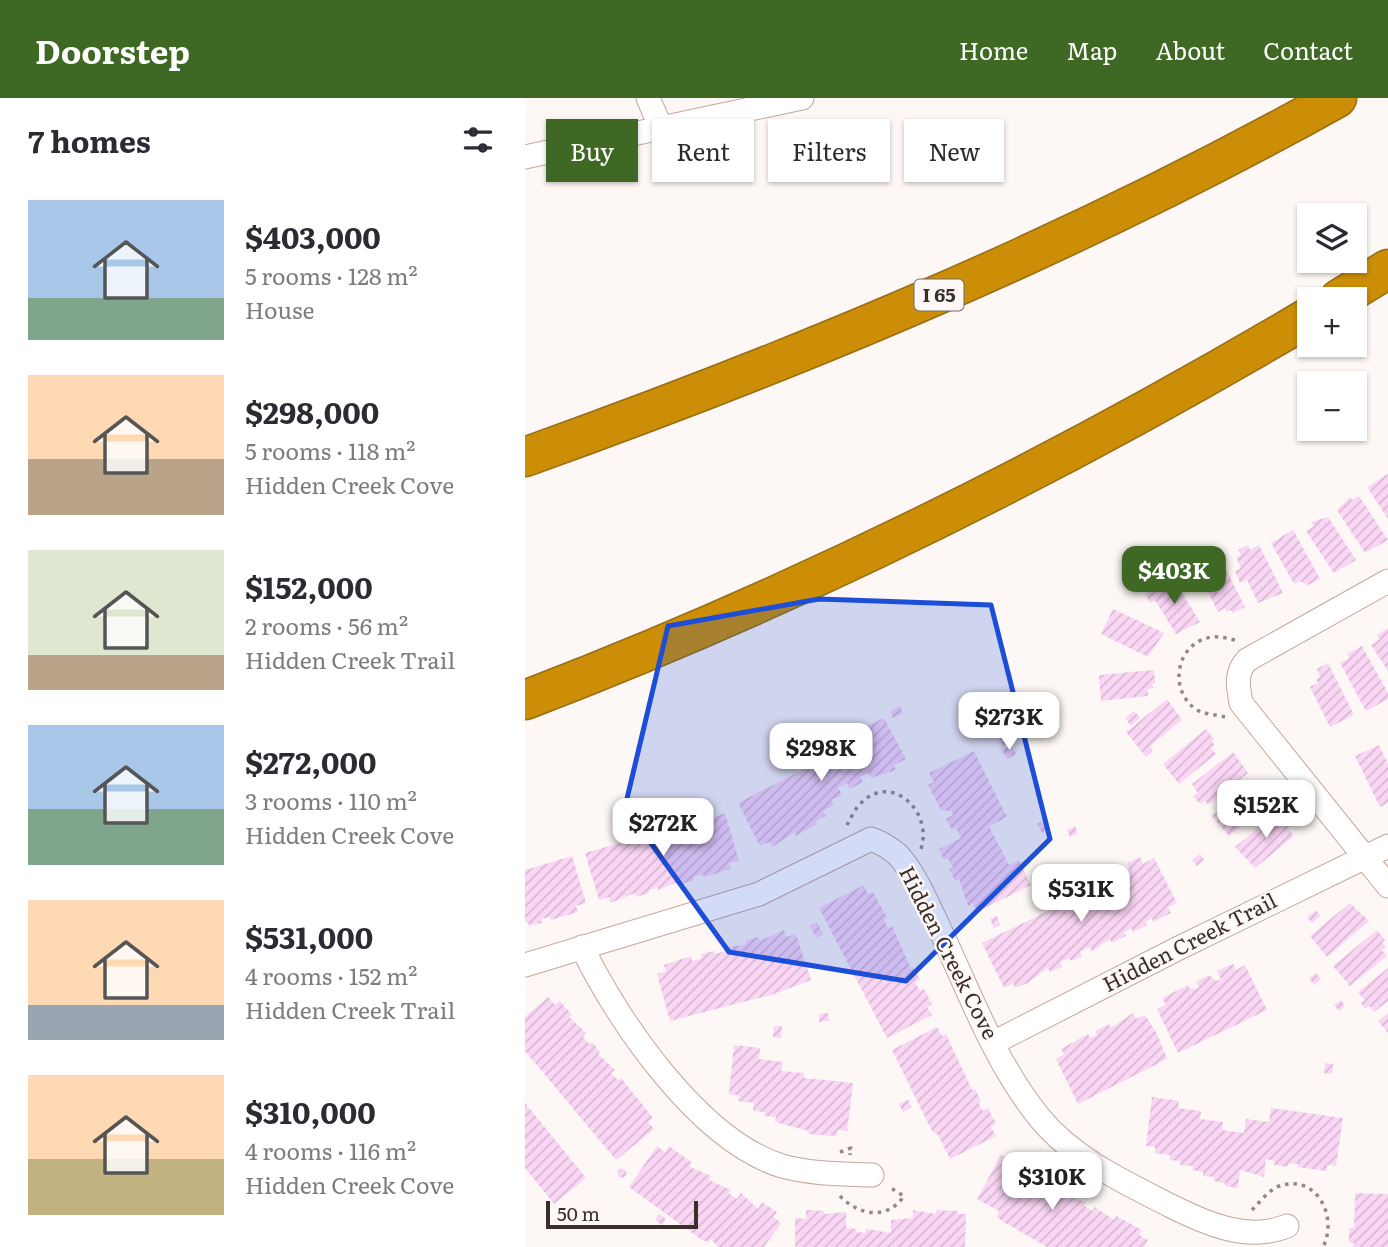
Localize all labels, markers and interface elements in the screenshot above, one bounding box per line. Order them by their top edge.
text: Doorstep [35,25,190,74]
text: Home [959,32,1028,67]
text: Map [1066,32,1117,67]
text: About [1155,32,1225,67]
text: Contact [1263,32,1353,67]
text: 7 homes [28,118,151,162]
chip: Buy [546,119,638,182]
chip: Rent [652,119,754,182]
chip: Filters [768,119,890,182]
chip: New [904,119,1004,182]
icon: filters [459,121,497,159]
map controls [1297,203,1367,441]
button: layers [1297,203,1367,273]
text: $403,000 [245,214,381,258]
icon: home [84,228,168,312]
text: 5 rooms · 128 m² [245,258,418,292]
road number: I 65 [915,280,963,310]
button: + [1297,287,1367,357]
text: House [245,292,314,326]
button: − [1297,371,1367,441]
text: $298,000 [245,389,379,433]
icon: home [84,403,168,487]
text: 5 rooms · 118 m² [245,433,415,467]
text: Hidden Creek Cove [245,467,454,501]
pin: $403K [1125,546,1223,606]
text: $403K [1138,552,1210,586]
text: $152,000 [245,564,373,608]
icon: home [84,578,168,662]
text: 2 rooms · 56 m² [245,608,408,642]
text: Hidden Creek Trail [245,642,455,676]
pin: $273K [960,692,1058,752]
text: $273K [975,698,1044,732]
pin: $298K [772,724,870,783]
text: $298K [786,729,856,763]
text: $272,000 [245,739,377,783]
icon: home [84,753,168,837]
pin: $152K [1217,780,1315,840]
text: 3 rooms · 110 m² [245,783,417,817]
text: $152K [1233,786,1299,820]
pin: $272K [614,798,712,858]
text: $272K [629,804,697,838]
text: Hidden Creek Cove [245,817,454,851]
street label: Hidden Creek Cove [893,860,1007,1044]
pin: $531K [1032,864,1130,924]
text: $531K [1048,870,1114,904]
street label: Hidden Creek Trail [1096,883,1281,998]
text: $531,000 [245,914,373,958]
icon: home [84,928,168,1012]
text: 4 rooms · 152 m² [245,958,418,992]
text: Hidden Creek Trail [245,992,455,1026]
text: $310,000 [245,1089,376,1133]
icon: home [84,1103,168,1187]
text: 4 rooms · 116 m² [245,1133,416,1167]
pin: $310K [1003,1152,1101,1212]
text: $310K [1018,1158,1086,1192]
text: Hidden Creek Cove [245,1167,454,1201]
scale bar [546,1198,698,1230]
text: 50 m [557,1199,600,1227]

